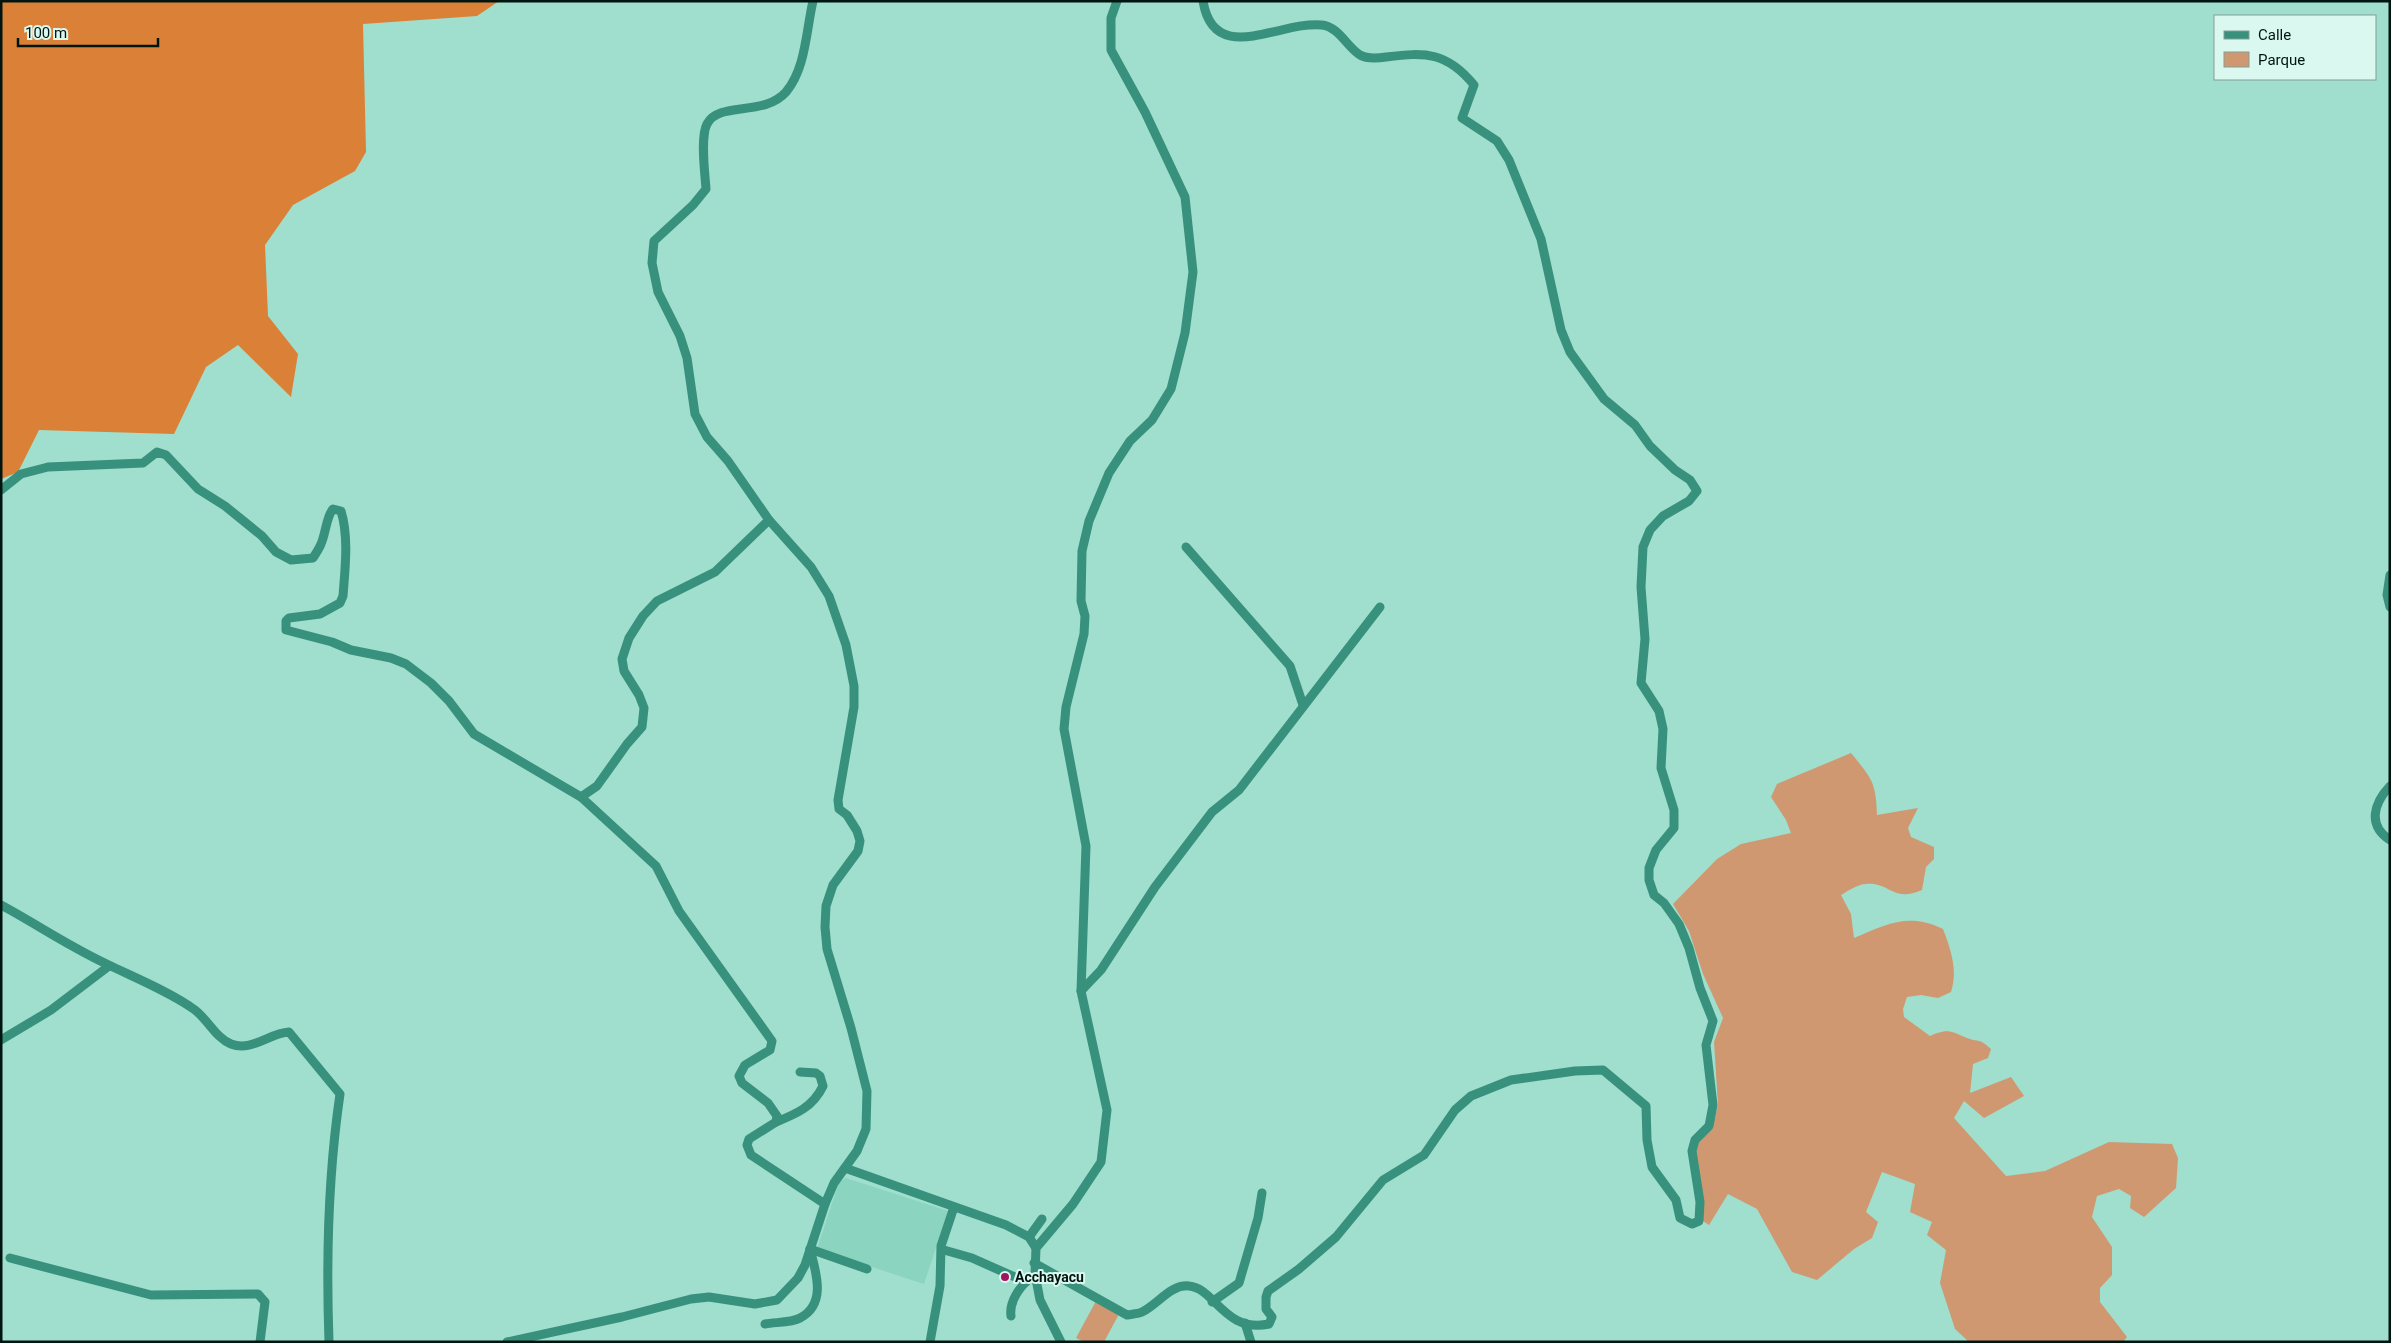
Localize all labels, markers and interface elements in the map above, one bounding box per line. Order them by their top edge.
scale bar [18,15,158,47]
legend [2214,15,2376,80]
text: 100 m [25,24,67,42]
text: Calle [2258,26,2291,44]
text: Parque [2258,51,2305,69]
place label: Acchayacu [1015,1269,1084,1285]
marker: Acchayacu [999,1271,1011,1283]

